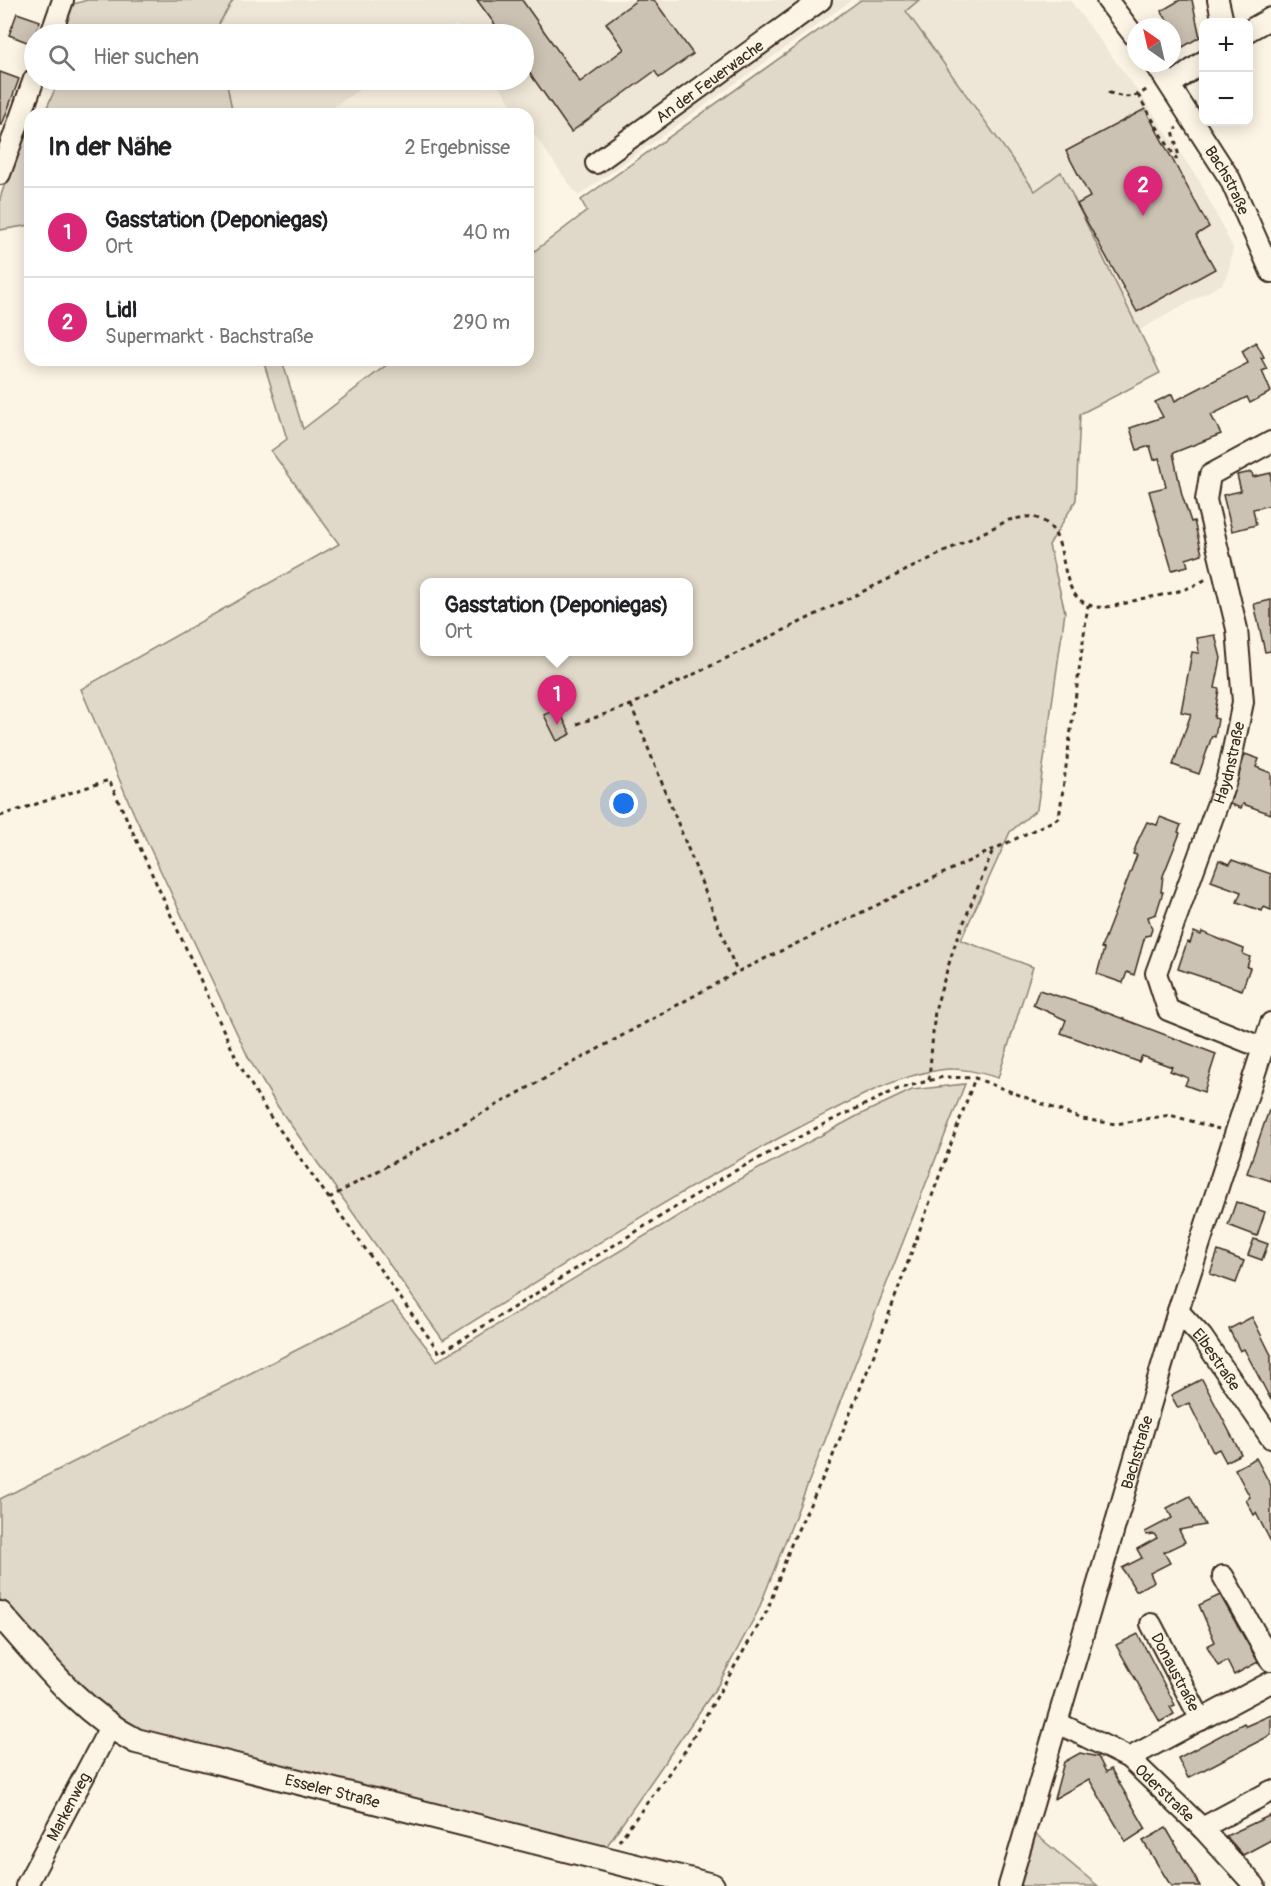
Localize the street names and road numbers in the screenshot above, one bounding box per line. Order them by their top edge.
street label: An der Feuerwache [652,36,768,127]
street label: Bachstraße [1200,142,1253,218]
street label: Haydnstraße [1209,720,1250,807]
street label: Elbestraße [1188,1324,1245,1395]
street label: Bachstraße [1117,1413,1158,1492]
street label: Donaustraße [1146,1630,1204,1715]
street label: Oderstraße [1130,1760,1198,1827]
street label: Markenweg [43,1769,95,1845]
street label: Esseler Straße [283,1770,382,1813]

